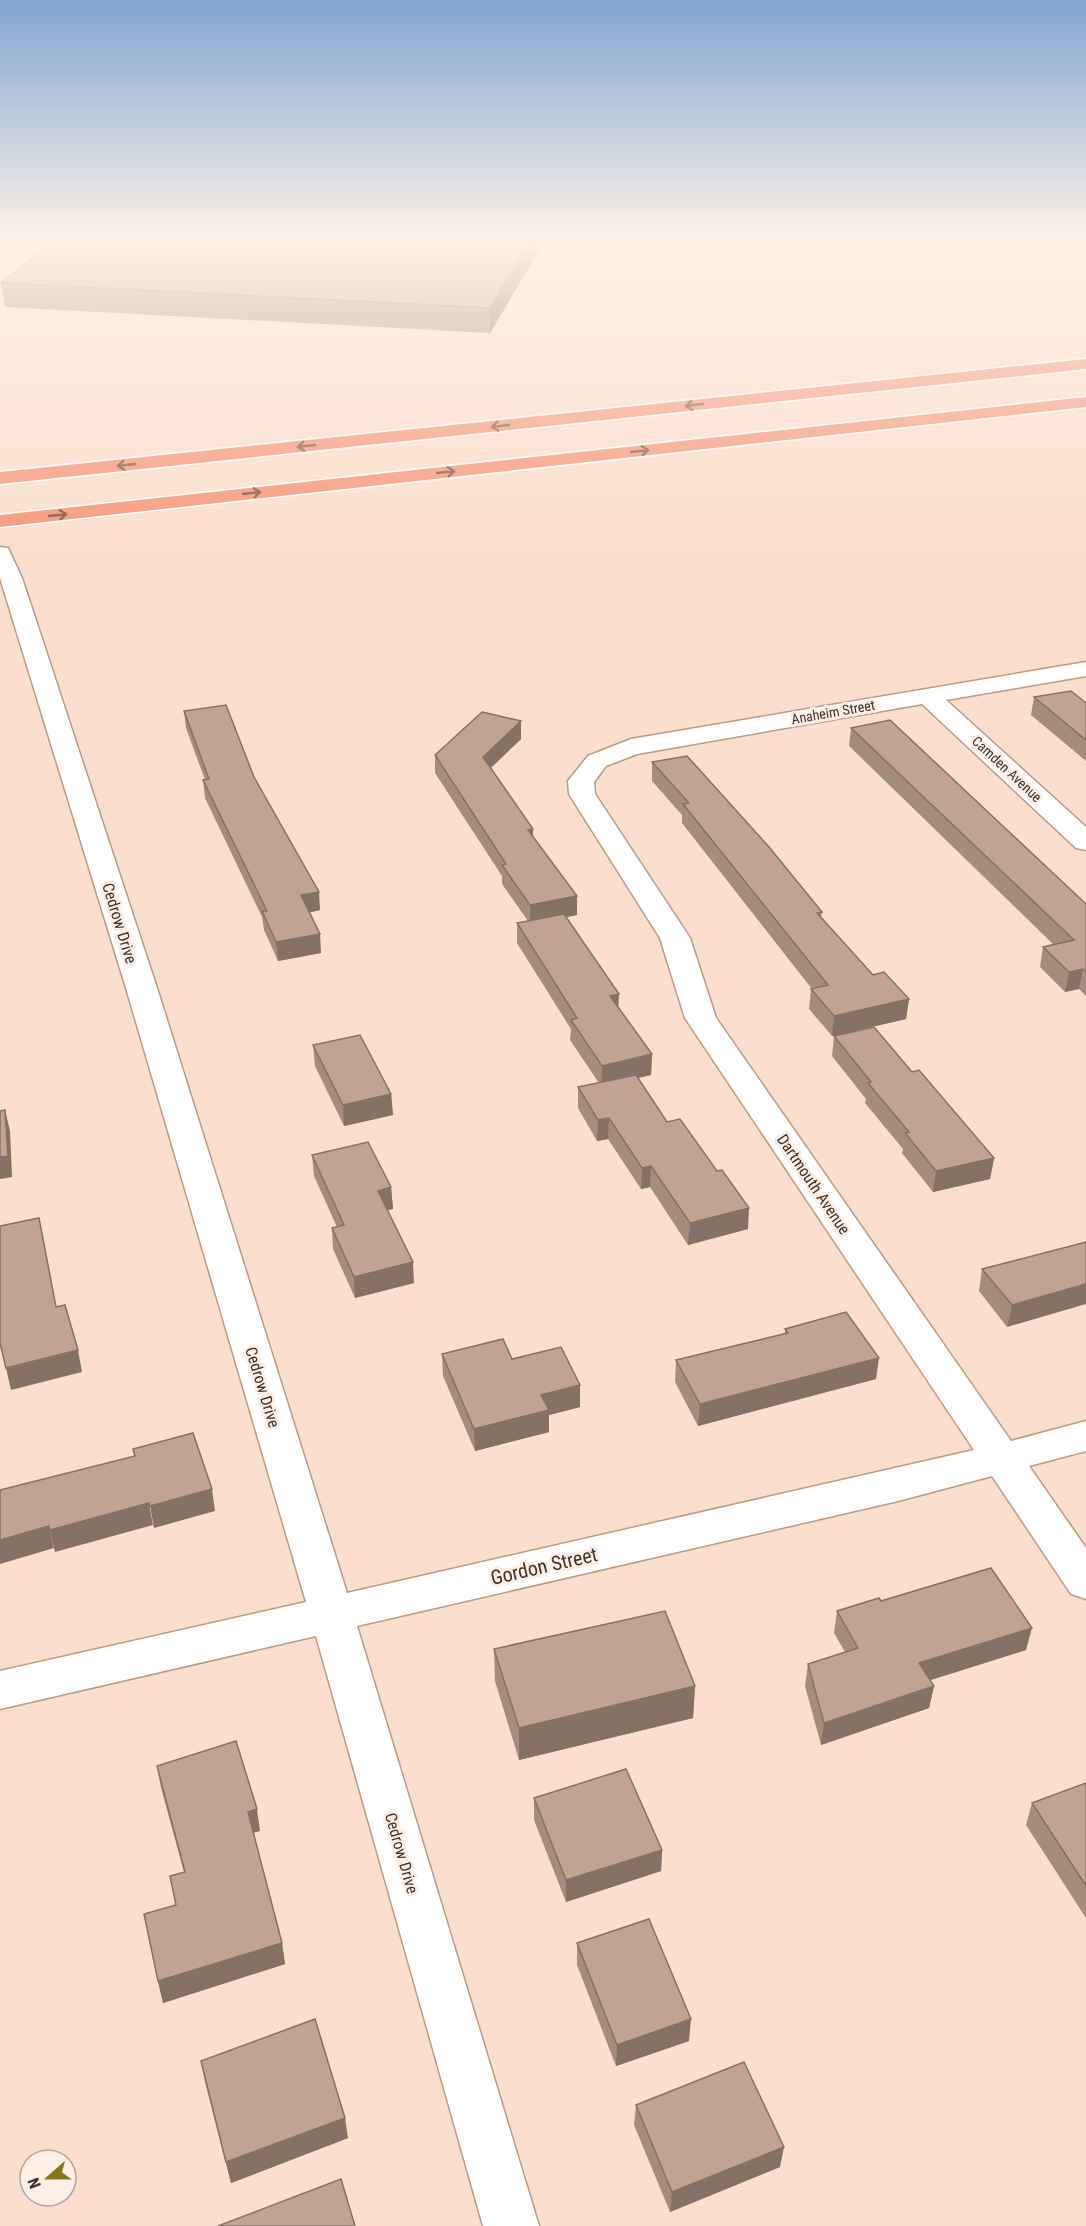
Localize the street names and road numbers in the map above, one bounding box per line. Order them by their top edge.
street label: Anaheim Street [790,697,876,727]
street label: Camden Avenue [969,733,1045,805]
street label: Cedrow Drive [98,881,141,966]
street label: Dartmouth Avenue [773,1131,854,1238]
street label: Cedrow Drive [241,1345,284,1430]
street label: Gordon Street [488,1542,600,1590]
street label: Cedrow Drive [381,1811,422,1896]

